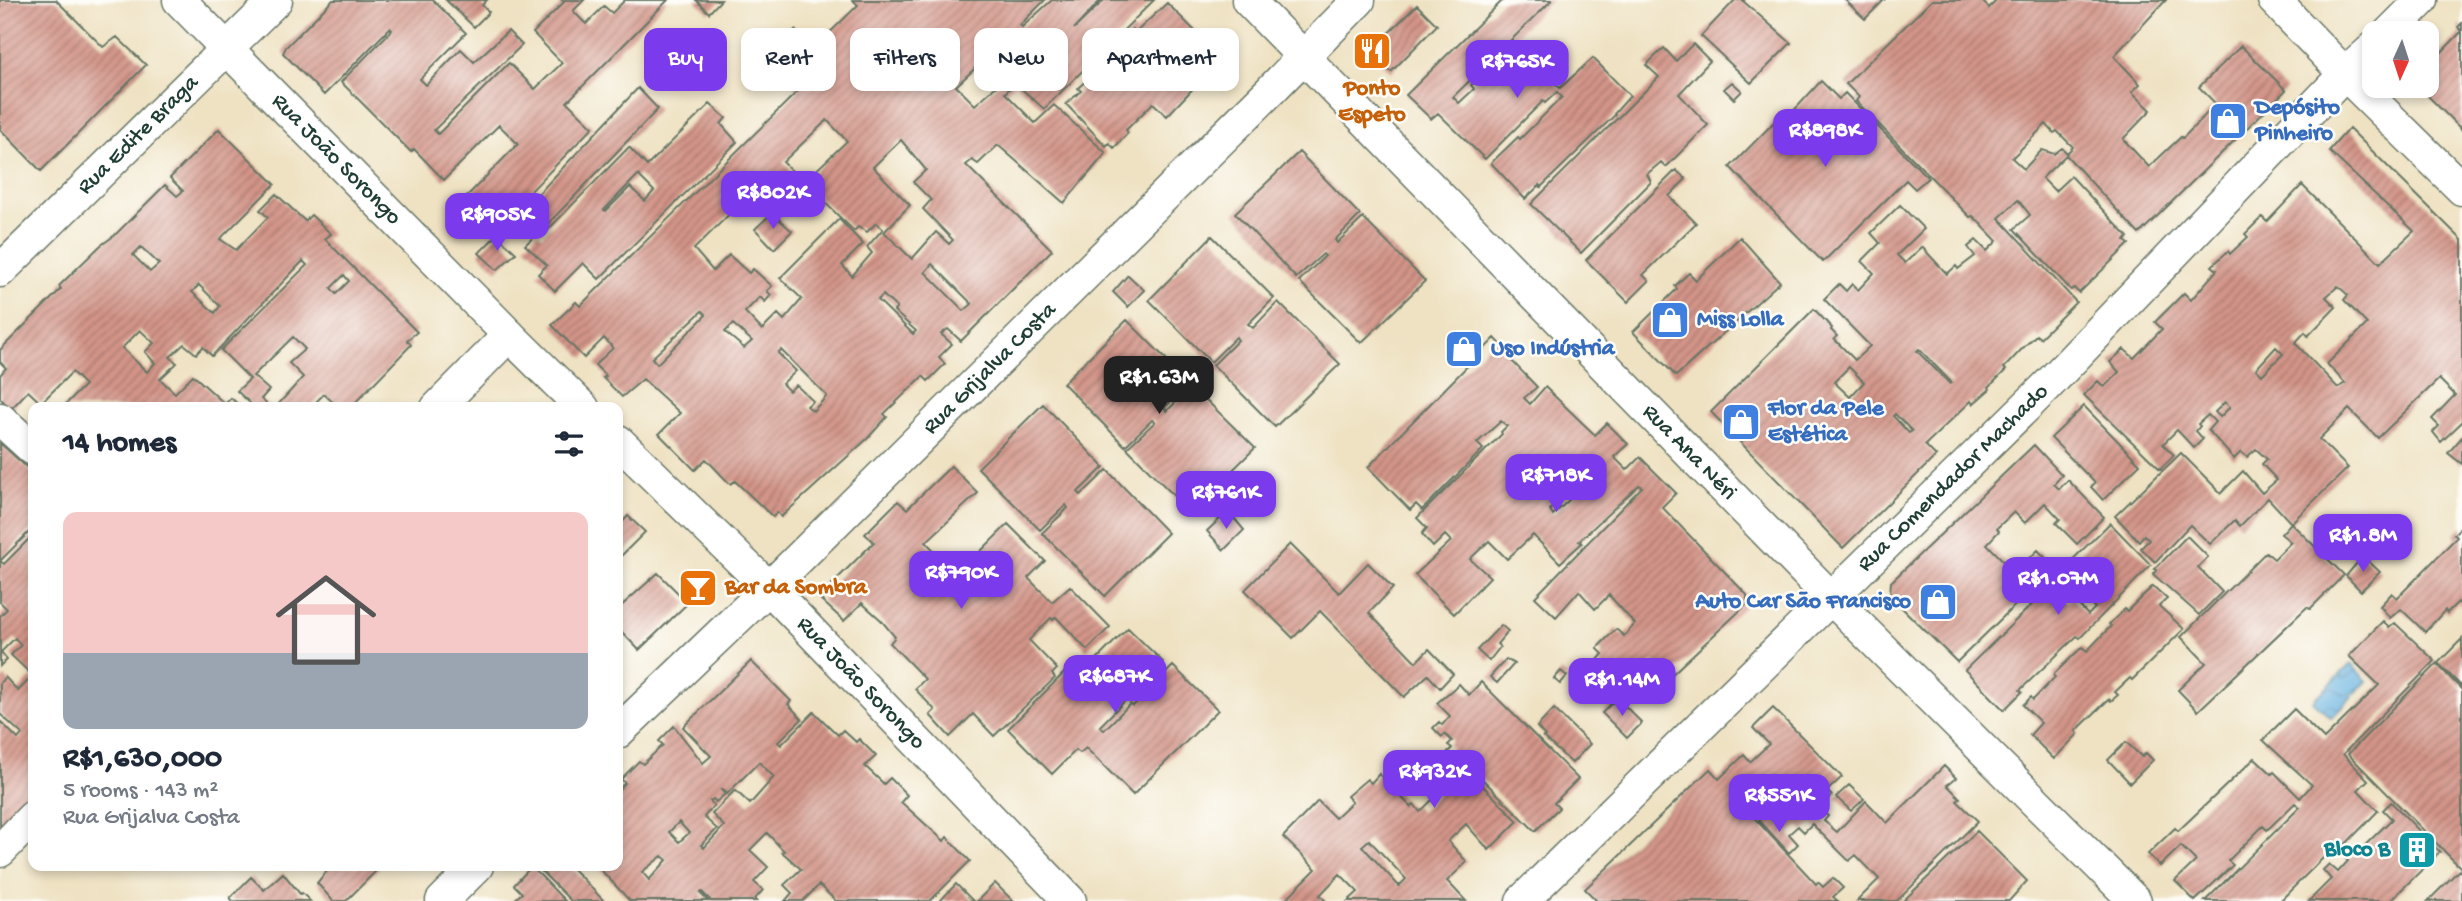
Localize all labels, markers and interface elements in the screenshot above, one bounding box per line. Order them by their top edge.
north arrow [2362,21,2440,98]
map controls [2362,21,2439,98]
chip: Buy [644,28,727,91]
chip: Rent [741,28,836,91]
chip: Filters [850,28,960,91]
chip: New [974,28,1068,91]
chip: Apartment [1082,28,1239,91]
restaurant icon: Ponto Espeto [1351,30,1393,72]
pin: R$765K [1460,41,1574,100]
text: R$765K [1482,49,1552,76]
street label: Rua Edite Braga [72,69,206,200]
place label: Ponto Espeto [1338,76,1406,129]
street label: Rua João Sorongo [265,88,407,231]
place label: Depósito Pinheiro [2253,95,2340,148]
shop icon: Depósito Pinheiro [2207,100,2249,142]
pin: R$898K [1768,110,1882,169]
text: R$898K [1789,118,1861,145]
pin: R$802K [716,172,830,231]
text: R$802K [737,180,809,207]
pin: R$905K [440,194,554,253]
text: R$905K [461,202,533,229]
street label: Rua Grijalva Costa [918,296,1063,441]
shop icon: Miss Lolla [1649,299,1691,341]
place label: Miss Lolla [1697,307,1785,334]
shop icon: Uso Indústria [1443,328,1485,370]
place label: Uso Indústria [1491,336,1616,363]
pin: R$1.63M [1094,356,1224,416]
text: R$1.63M [1120,365,1198,392]
street label: Rua Comendador Machado [1852,378,2054,578]
place label: Flor da Pele Estética [1767,396,1885,449]
street label: Rua Ana Néri [1636,399,1742,506]
shop icon: Flor da Pele Estética [1720,401,1762,443]
icon: filters [550,425,588,463]
text: 14 homes [63,427,176,462]
pin: R$718K [1499,454,1613,514]
text: R$718K [1522,463,1590,490]
pin: R$761K [1169,472,1283,531]
text: R$761K [1192,480,1260,507]
pin: R$1.8M [2306,514,2420,574]
text: R$1.8M [2329,523,2397,550]
pin: R$790K [904,552,1018,611]
icon: home [263,557,389,683]
pin: R$1.07M [1993,558,2123,617]
text: R$790K [925,560,997,587]
text: R$1.07M [2018,566,2098,593]
bar icon: Bar da Sombra [677,567,719,609]
place label: Bar da Sombra [724,575,868,602]
shop icon: Auto Car São Francisco [1917,581,1959,623]
place label: Auto Car São Francisco [1695,589,1911,616]
street label: Rua João Sorongo [791,611,931,755]
pin: R$687K [1058,656,1172,715]
pin: R$1.14M [1557,658,1687,718]
text: R$687K [1079,664,1151,691]
text: R$1.14M [1584,667,1660,694]
text: R$1,630,000 [63,743,222,778]
pin: R$932K [1377,750,1491,810]
text: R$932K [1399,759,1469,786]
pin: R$551K [1722,774,1836,834]
text: 5 rooms · 143 m² [63,778,218,805]
text: R$551K [1745,783,1813,810]
text: Rua Grijalva Costa [63,805,240,832]
building icon: Bloco B [2396,829,2438,871]
place label: Bloco B [2323,837,2391,864]

